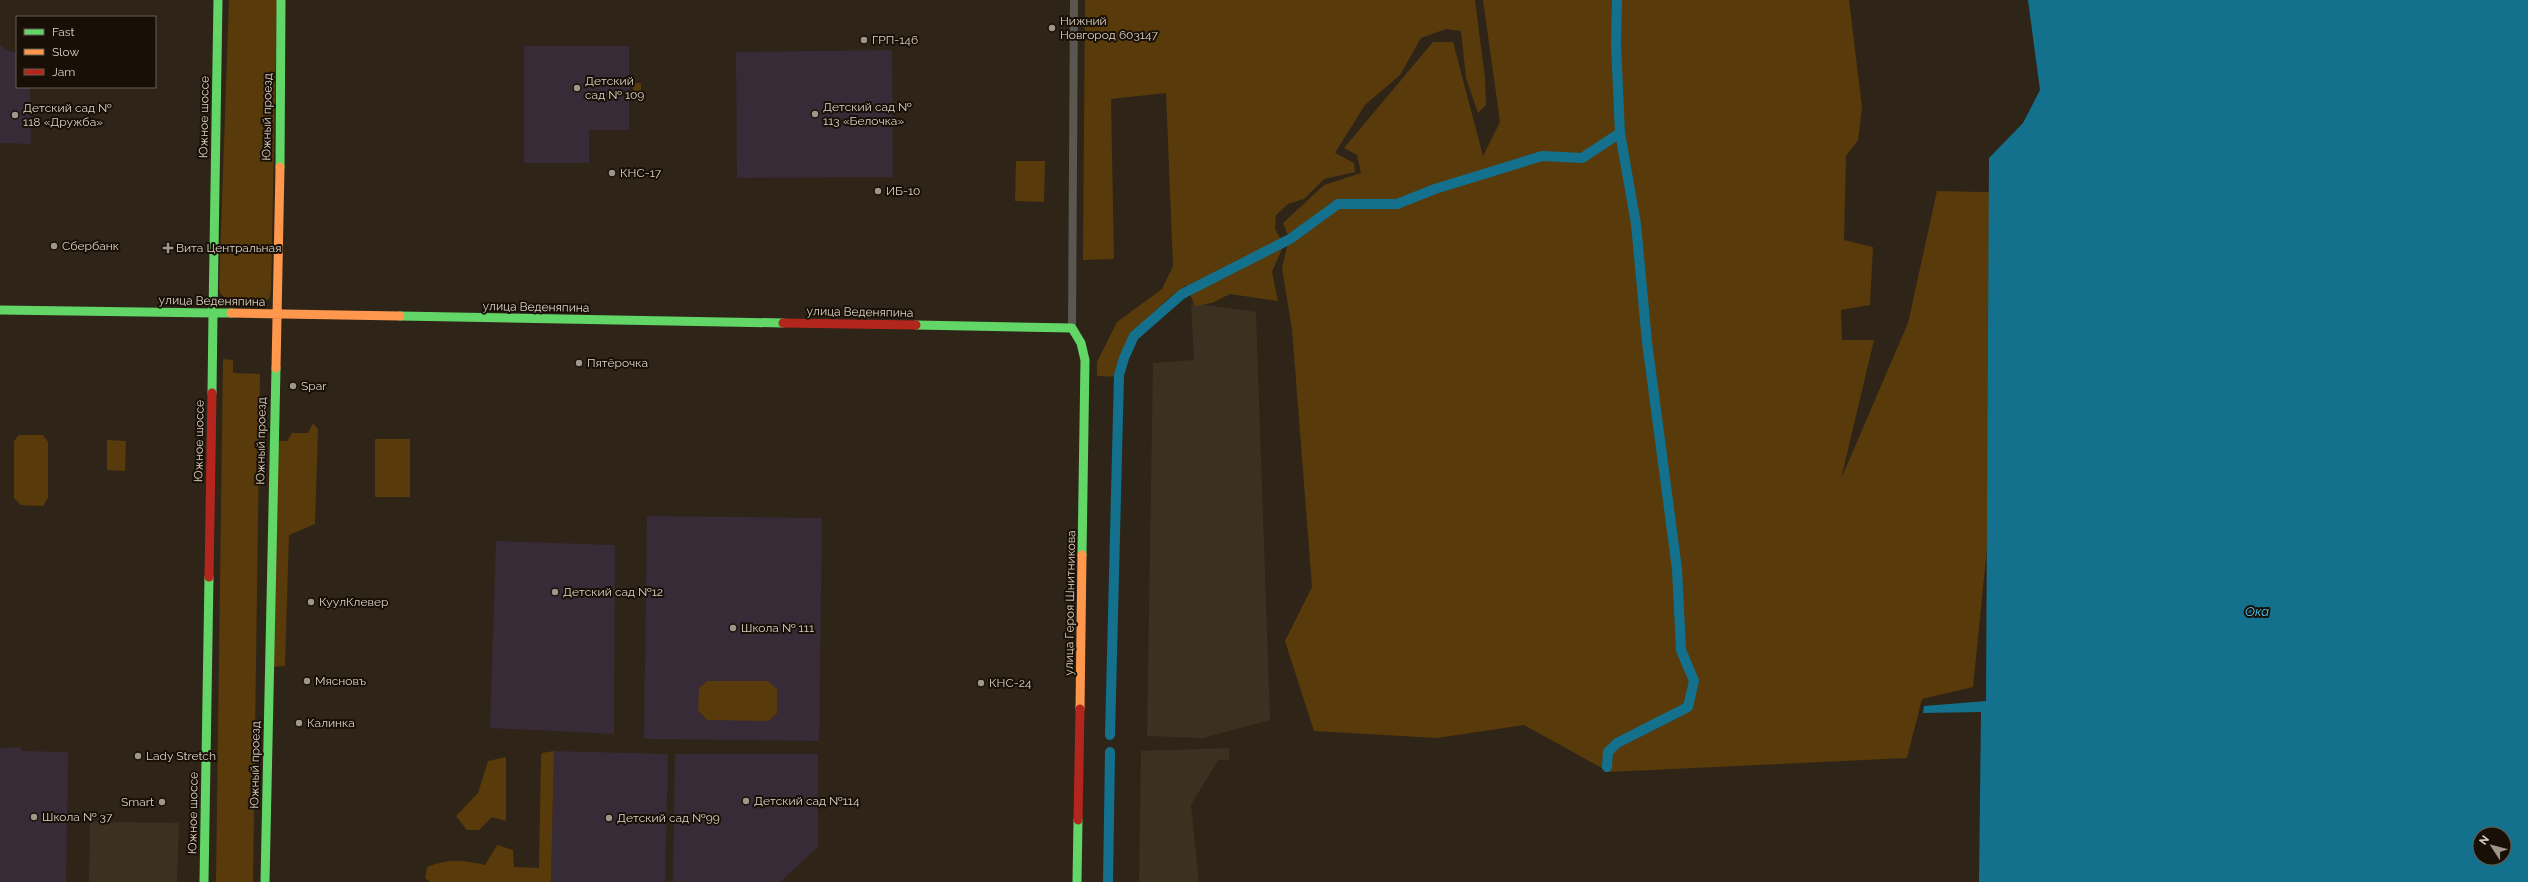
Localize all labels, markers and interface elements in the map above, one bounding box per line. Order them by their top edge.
place label: Нижний Новгород 603147 [1060,14,1158,42]
legend [16,16,156,88]
marker: Нижний Новгород 603147 [1047,23,1057,33]
text: Fast [52,25,75,39]
place label: ГРП-146 [872,33,918,47]
marker: ГРП-146 [859,35,869,45]
text: Slow [52,45,79,59]
text: Jam [52,65,75,79]
street label: Южный проезд [259,73,275,161]
place label: Детский сад № 109 [585,74,644,102]
street label: Южное шоссе [196,76,212,158]
marker: Детский сад № 109 [572,83,582,93]
place label: Детский сад № 113 «Белочка» [823,100,912,128]
place label: Детский сад № 118 «Дружба» [23,101,112,129]
marker: Детский сад № 113 «Белочка» [810,109,820,119]
marker: Детский сад № 118 «Дружба» [10,110,20,120]
place label: КНС-17 [620,166,662,180]
marker: КНС-17 [607,168,617,178]
place label: ИБ-10 [886,184,920,198]
marker: ИБ-10 [873,186,883,196]
place label: Сбербанк [62,239,119,253]
marker: Сбербанк [49,241,59,251]
place label: Вита Центральная [176,241,281,255]
marker: Вита Центральная [163,243,173,253]
street label: улица Веденяпина [159,293,265,309]
street label: улица Веденяпина [483,299,589,315]
street label: улица Веденяпина [807,304,913,320]
place label: Пятёрочка [587,356,648,370]
marker: Пятёрочка [574,358,584,368]
place label: Spar [301,379,327,393]
marker: Spar [288,381,298,391]
street label: Южный проезд [253,397,269,485]
street label: Южное шоссе [191,400,207,482]
street label: улица Героя Шнитникова [1062,530,1078,676]
place label: Детский сад №12 [563,585,663,599]
marker: Детский сад №12 [550,587,560,597]
place label: КуулКлевер [319,595,388,609]
marker: КуулКлевер [306,597,316,607]
water label: Ока [2245,604,2269,619]
place label: Школа № 111 [741,621,814,635]
marker: Школа № 111 [728,623,738,633]
place label: Мясновъ [315,674,366,688]
marker: Мясновъ [302,676,312,686]
place label: КНС-24 [989,676,1032,690]
marker: КНС-24 [976,678,986,688]
place label: Калинка [307,716,355,730]
marker: Калинка [294,718,304,728]
street label: Южный проезд [247,721,263,809]
place label: Lady Stretch [146,749,216,763]
marker: Lady Stretch [133,751,143,761]
street label: Южное шоссе [185,772,201,854]
place label: Детский сад №114 [754,794,860,808]
place label: Smart [121,795,154,809]
marker: Детский сад №114 [741,796,751,806]
marker: Smart [157,797,167,807]
place label: Школа № 37 [42,810,113,824]
place label: Детский сад №99 [617,811,720,825]
marker: Школа № 37 [29,812,39,822]
marker: Детский сад №99 [604,813,614,823]
north arrow [2472,826,2512,866]
text: N [2477,833,2492,848]

